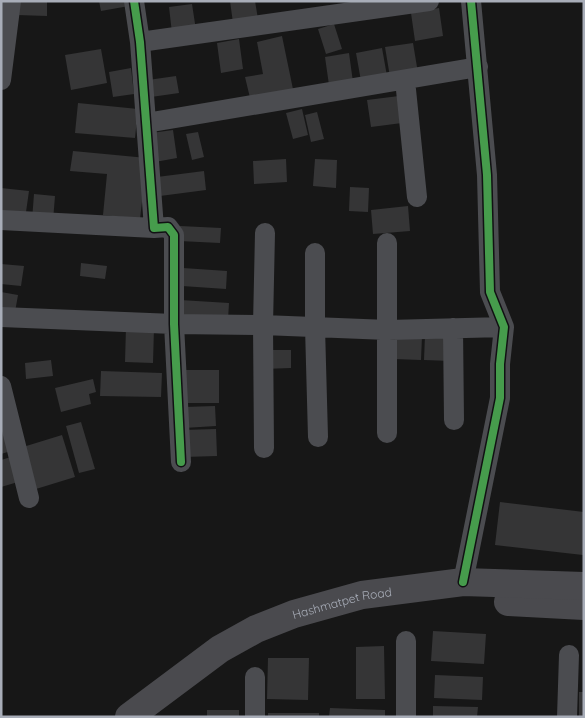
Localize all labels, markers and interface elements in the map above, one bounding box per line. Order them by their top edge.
street label: Hashmatpet Road [290,584,392,622]

